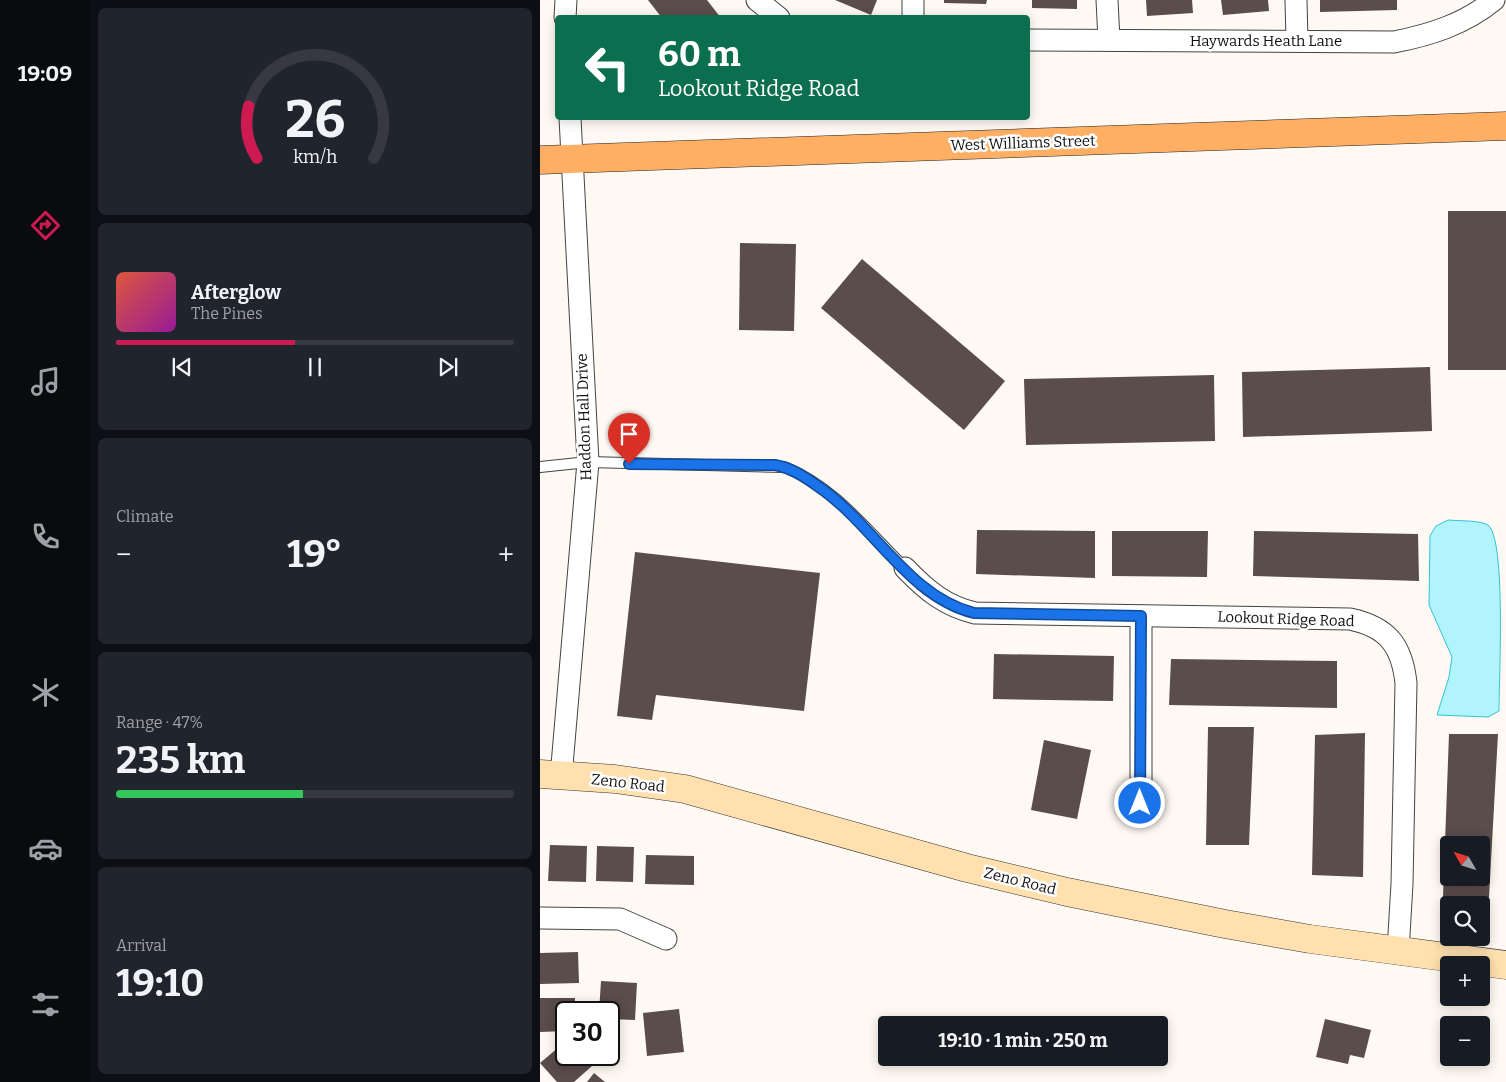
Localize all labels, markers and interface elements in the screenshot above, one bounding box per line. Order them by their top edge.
street label: Haywards Heath Lane [1190,32,1342,50]
text: 60 m [658,33,741,75]
icon: left [575,35,640,100]
text: 19:09 [18,60,72,87]
text: Lookout Ridge Road [658,75,859,102]
text: 26 [285,88,345,151]
street label: West Williams Street [950,131,1096,155]
text: km/h [293,146,337,168]
icon: directions [28,208,63,243]
text: Afterglow [191,281,281,304]
text: The Pines [191,304,263,323]
icon: previous [168,353,196,381]
icon: pause [301,353,329,381]
icon: next [434,353,462,381]
street label: Haddon Hall Drive [573,353,595,481]
icon: music [28,364,63,399]
pin [608,413,650,464]
icon: arrive [615,420,643,448]
text: Climate [116,507,174,526]
icon: phone [28,519,63,554]
text: 19° [287,531,342,577]
text: − [116,538,131,571]
text: + [498,538,514,571]
street label: Lookout Ridge Road [1217,608,1355,630]
icon: climate [28,675,63,710]
text: Range · 47% [116,713,203,732]
text: 235 km [116,737,245,783]
street label: Zeno Road [590,770,666,796]
position arrow [1113,776,1165,828]
icon: car [28,831,63,866]
north arrow [1440,836,1490,886]
map controls [1440,836,1490,1066]
street label: Zeno Road [982,863,1058,899]
button: search [1440,896,1490,946]
text: Arrival [116,936,167,955]
button: + [1440,956,1490,1006]
text: 19:10 [116,960,204,1006]
icon: filters [28,987,63,1022]
speed limit sign: 30 [555,1001,620,1066]
button: − [1440,1016,1490,1066]
text: 19:10 · 1 min · 250 m [938,1029,1108,1052]

